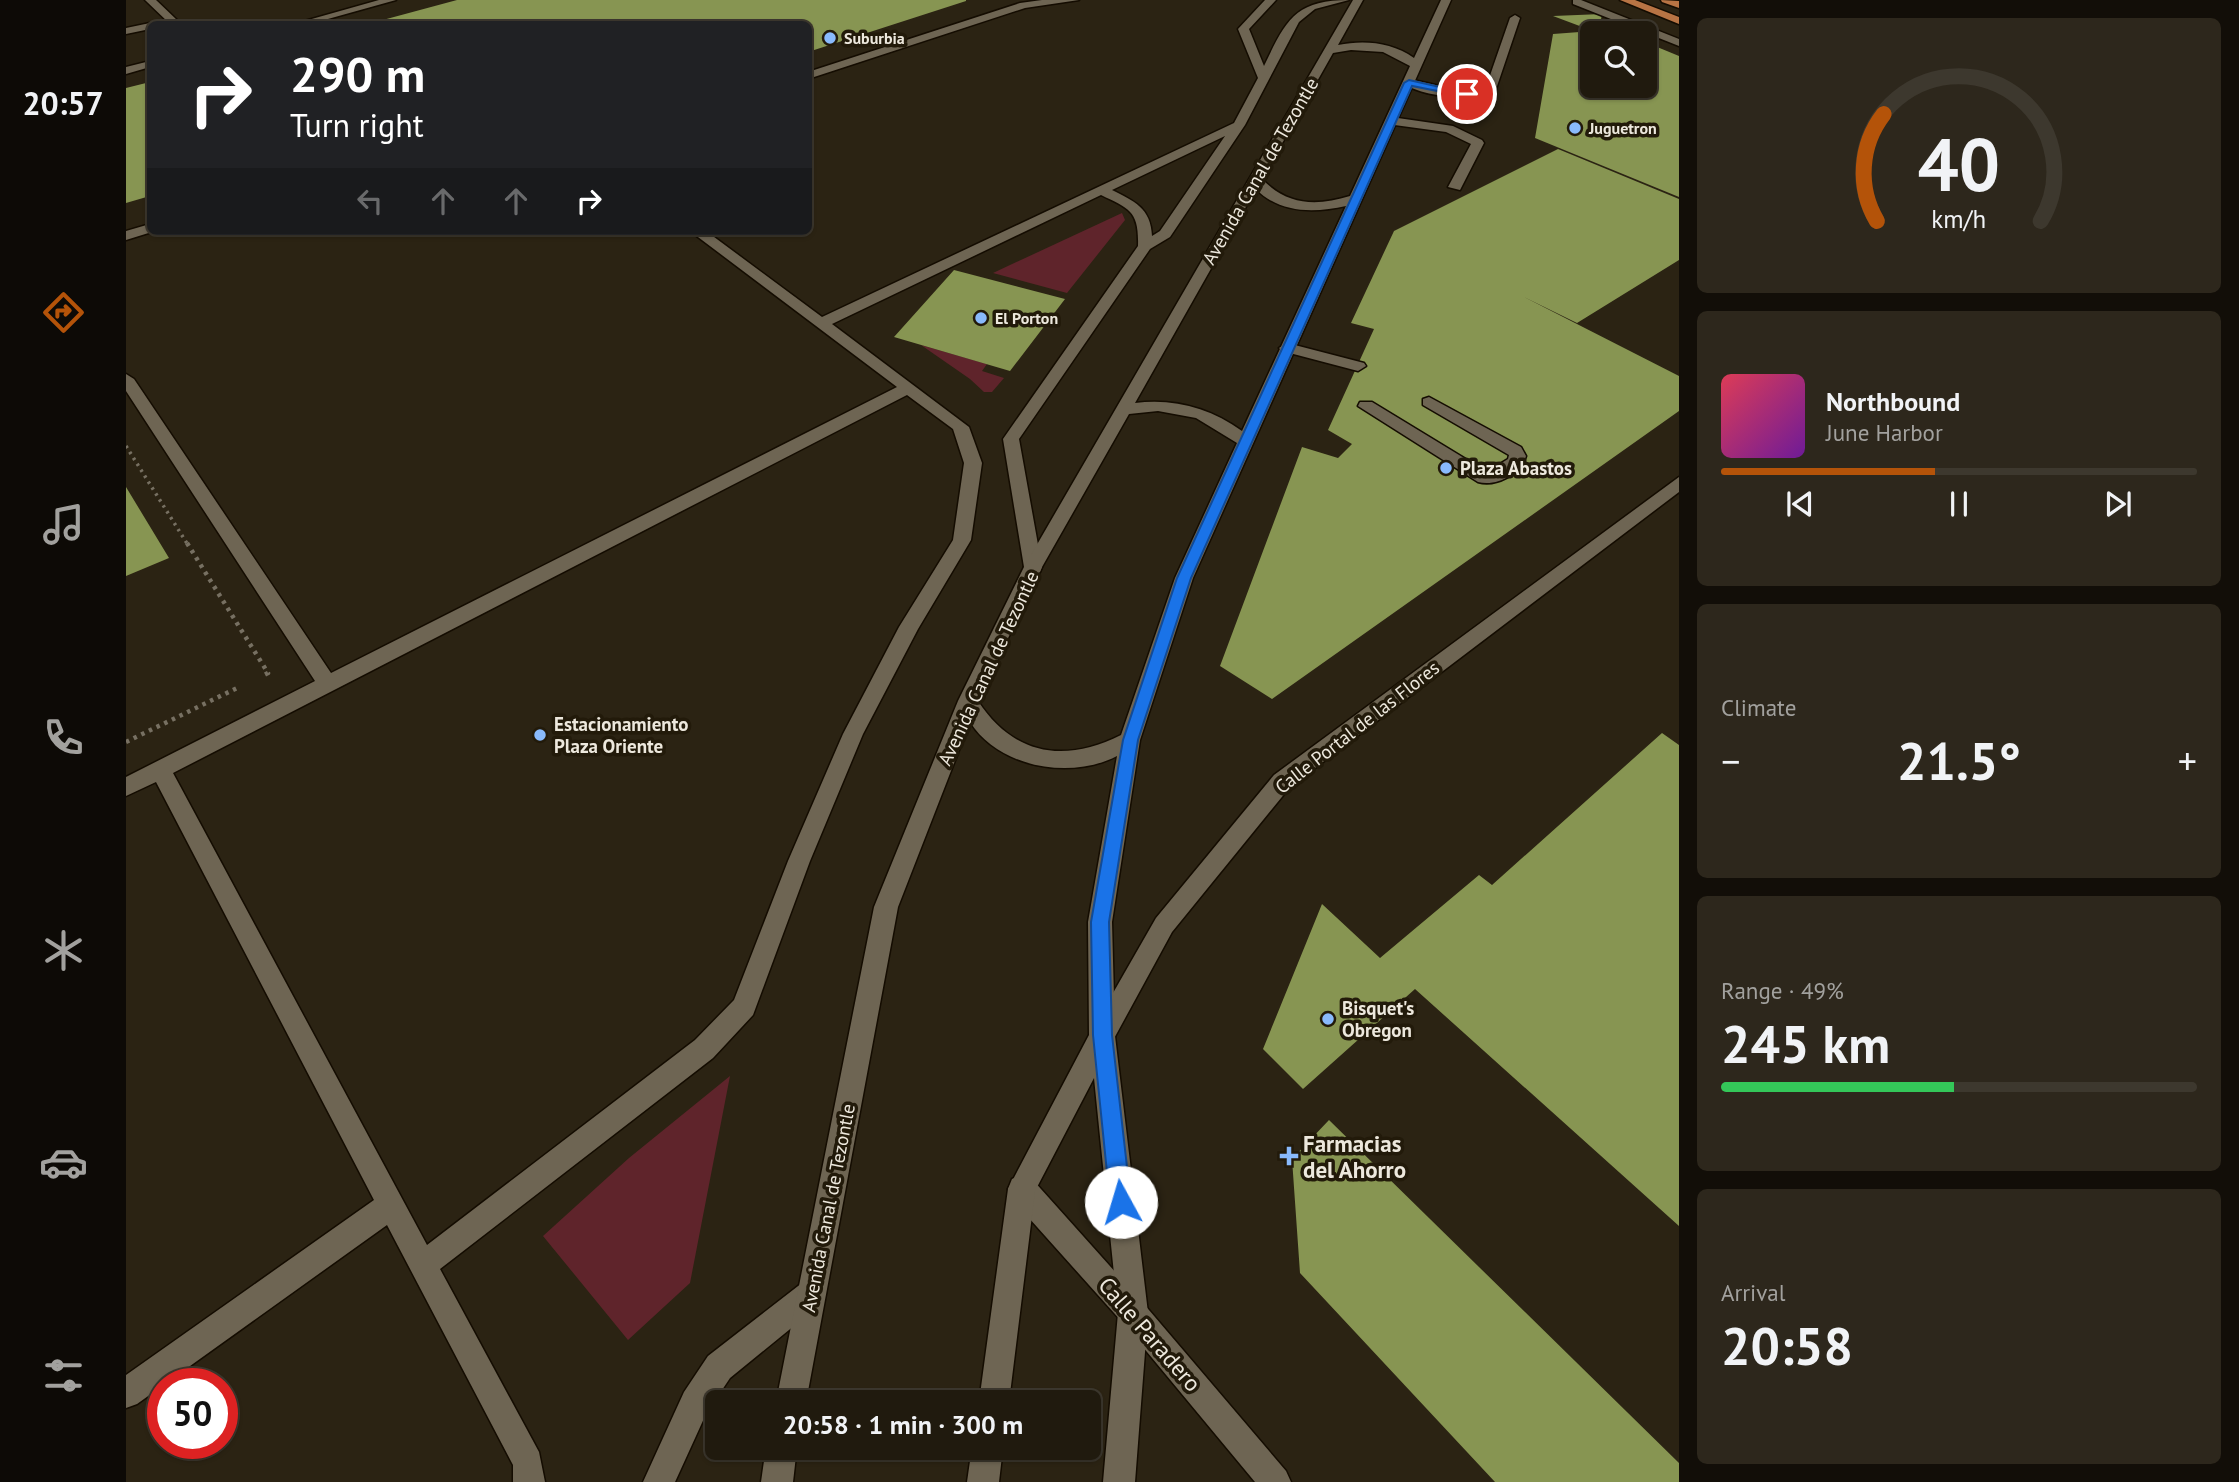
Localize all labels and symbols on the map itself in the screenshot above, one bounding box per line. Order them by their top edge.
place label: Suburbia [844,28,905,48]
marker: Suburbia [822,30,838,46]
pin [1437,64,1497,124]
street label: Avenida Canal de Tezontle [1197,73,1323,269]
place label: Juguetron [1588,118,1657,138]
marker: Juguetron [1567,120,1583,136]
place label: El Porton [995,308,1058,328]
marker: El Porton [973,310,989,326]
place label: Plaza Abastos [1460,456,1572,480]
marker: Plaza Abastos [1438,460,1454,476]
street label: Avenida Canal de Tezontle [932,567,1044,769]
street label: Calle Portal de las Flores [1270,655,1444,799]
place label: Estacionamiento Plaza Oriente [554,712,688,758]
marker: Estacionamiento Plaza Oriente [532,727,548,743]
place label: Bisquet's Obregon [1342,996,1414,1042]
marker: Bisquet's Obregon [1320,1011,1336,1027]
street label: Avenida Canal de Tezontle [796,1102,860,1314]
place label: Farmacias del Ahorro [1303,1129,1406,1184]
marker: Farmacias del Ahorro [1281,1148,1297,1164]
position arrow [1084,1165,1158,1239]
street label: Calle Paradero [1092,1271,1208,1397]
speed limit sign: 50 [147,1368,238,1459]

